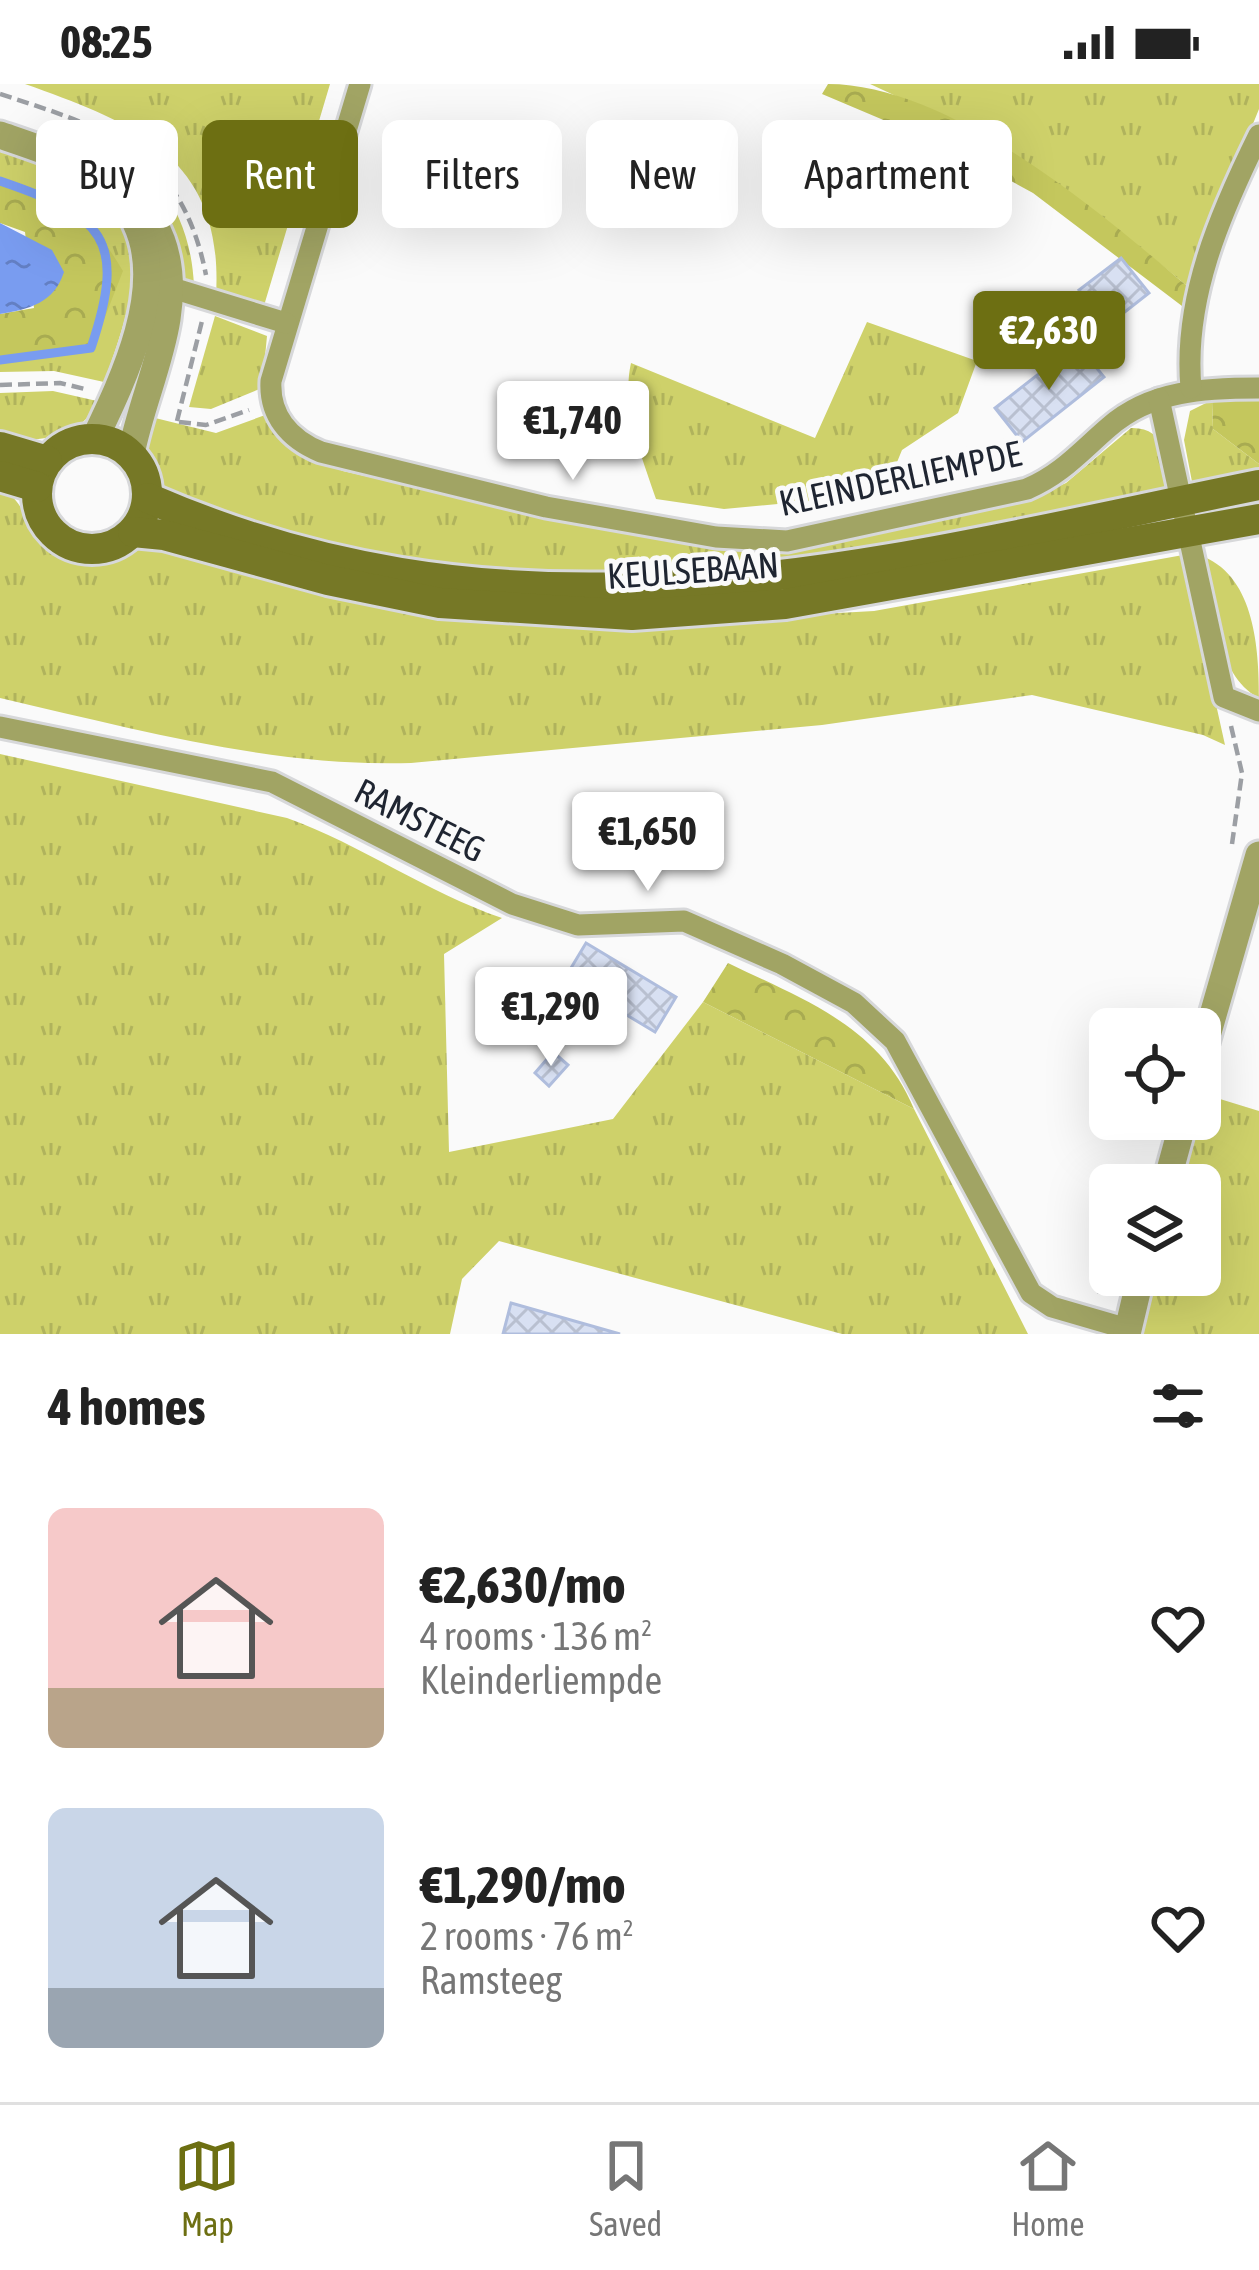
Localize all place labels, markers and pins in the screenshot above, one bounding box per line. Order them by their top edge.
pin: €2,630 [951,291,1147,393]
pin: €1,740 [475,381,671,483]
pin: €1,650 [550,792,746,894]
pin: €1,290 [453,967,649,1069]

